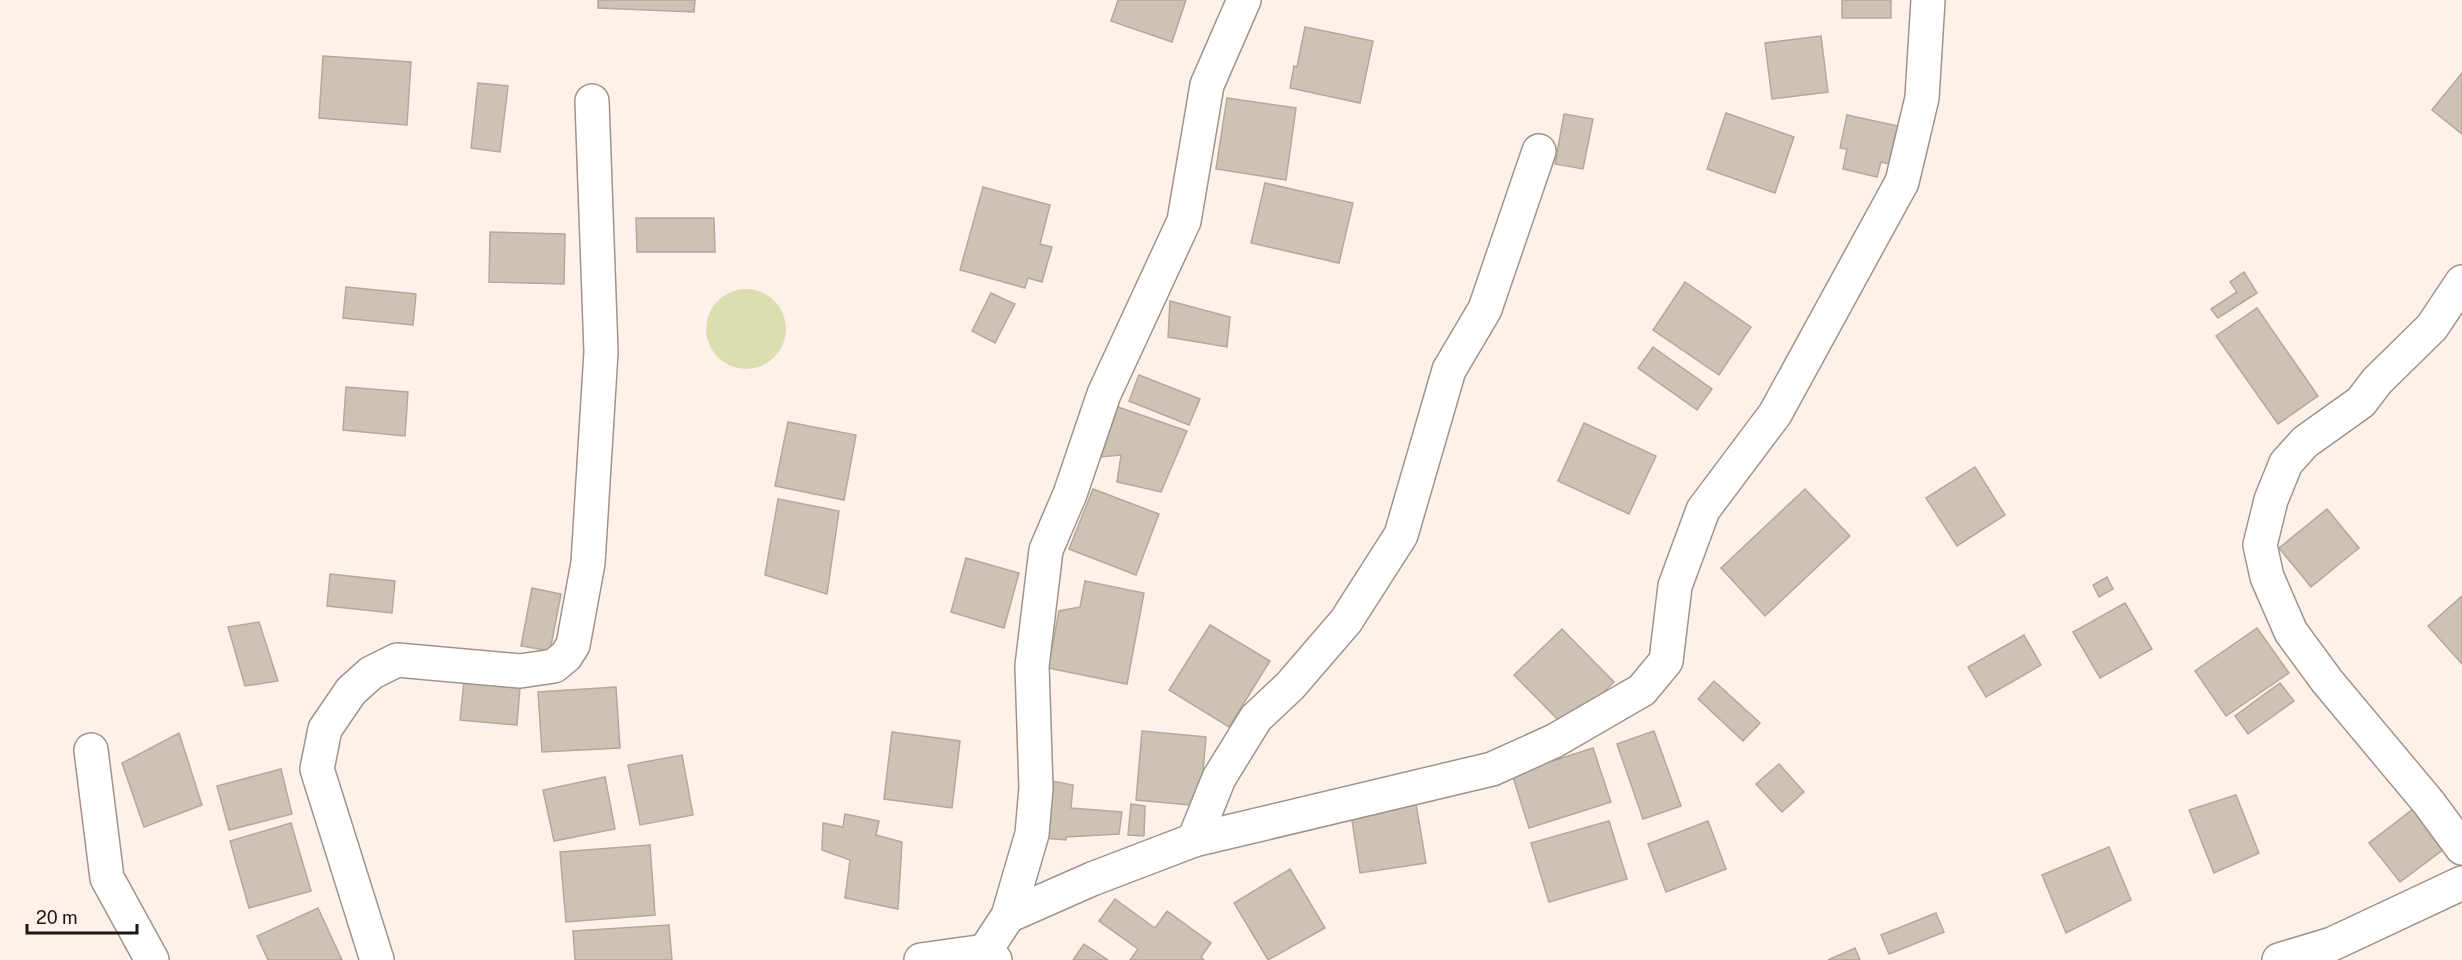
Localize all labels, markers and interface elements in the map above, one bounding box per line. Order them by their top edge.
scale bar [27,897,136,935]
text: 20 m [36,907,78,928]

